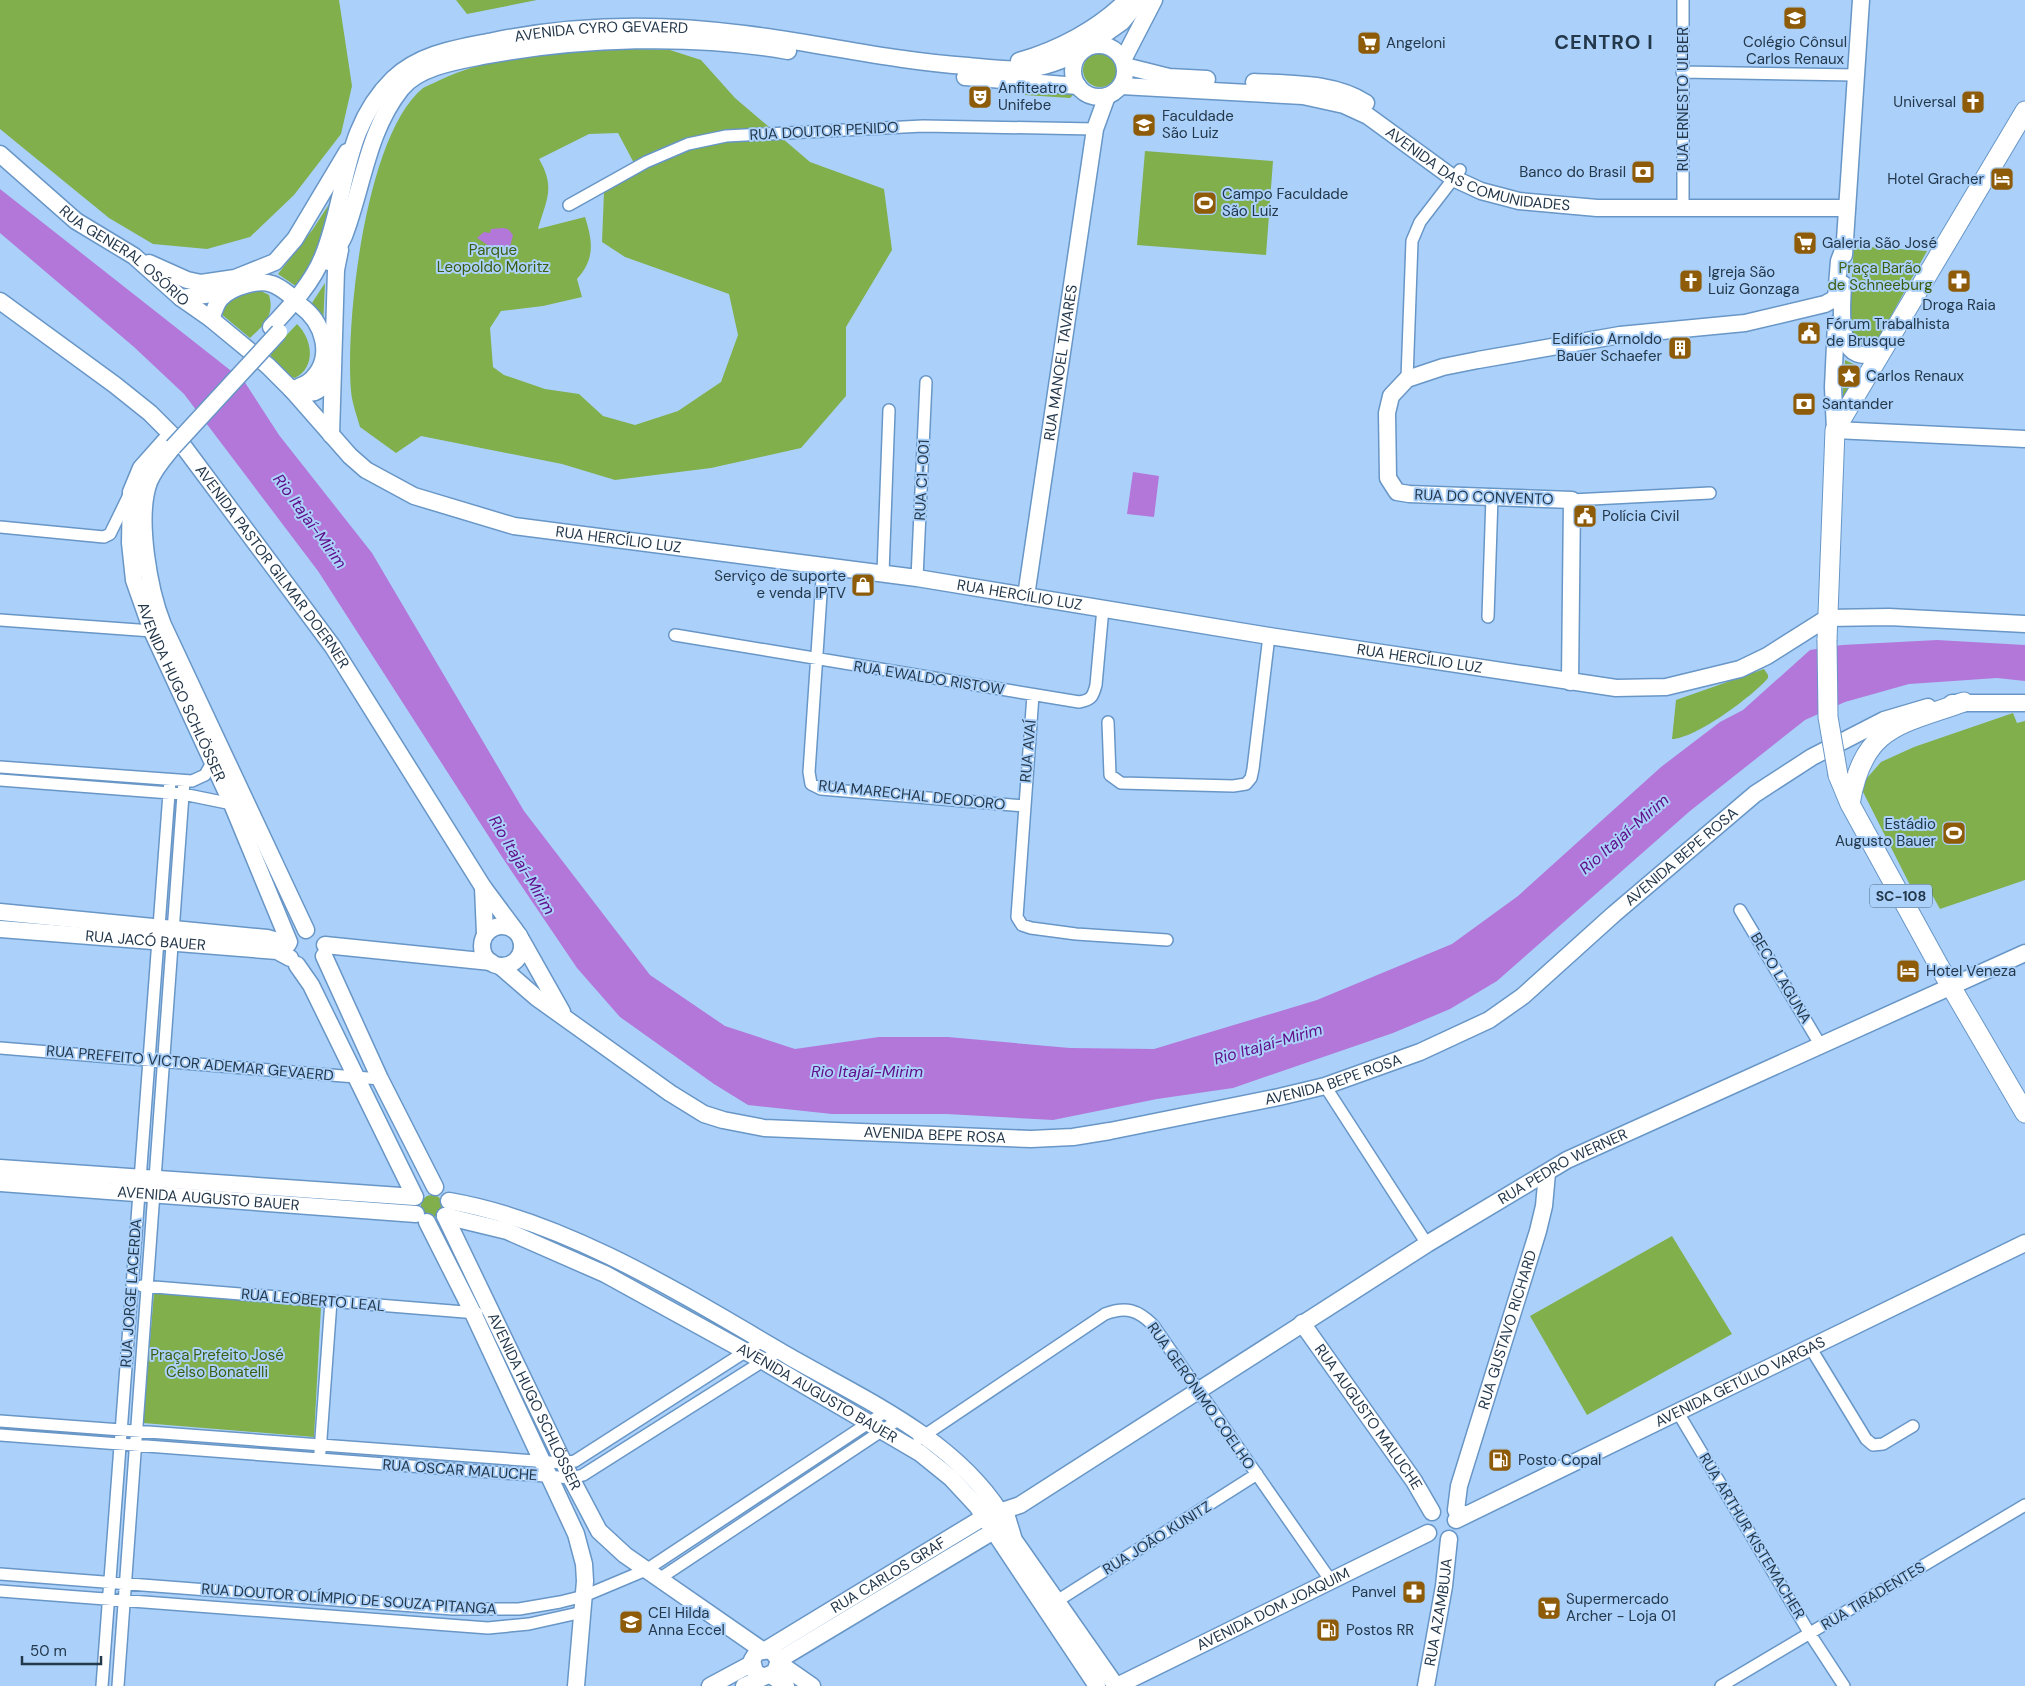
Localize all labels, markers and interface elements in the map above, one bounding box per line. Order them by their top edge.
school or university icon: Colégio Cônsul Carlos Renaux [1782,5,1808,31]
street label: AVENIDA CYRO GEVAERD [513,17,689,47]
street label: RUA ERNESTO ULBER [1673,27,1693,171]
district label: CENTRO I [1554,29,1654,55]
supermarket icon: Angeloni [1356,30,1382,56]
place label: Colégio Cônsul Carlos Renaux [1743,32,1847,69]
place label: Angeloni [1386,33,1446,53]
place label: Anfiteatro Unifebe [998,78,1067,115]
theatre icon: Anfiteatro Unifebe [967,84,993,110]
church icon: Universal [1960,89,1986,115]
place label: Universal [1893,92,1956,112]
place label: Faculdade São Luiz [1162,106,1234,143]
school or university icon: Faculdade São Luiz [1131,112,1157,138]
street label: RUA DOUTOR PENIDO [749,117,899,145]
street label: AVENIDA DAS COMUNIDADES [1382,122,1571,216]
bank icon: Banco do Brasil [1630,159,1656,185]
place label: Banco do Brasil [1519,162,1626,182]
hotel icon: Hotel Gracher [1989,166,2015,192]
place label: Hotel Gracher [1887,169,1984,189]
place label: Campo Faculdade São Luiz [1222,184,1348,221]
sports icon: Campo Faculdade São Luiz [1192,190,1218,216]
street label: RUA GENERAL OSÓRIO [55,201,193,311]
supermarket icon: Galeria São José [1792,230,1818,256]
place label: Galeria São José [1822,233,1937,253]
park label: Parque Leopoldo Moritz [437,240,549,277]
park label: Praça Barão de Schneeburg [1827,258,1933,295]
place label: Igreja São Luiz Gonzaga [1708,262,1799,299]
church icon: Igreja São Luiz Gonzaga [1678,268,1704,294]
pharmacy icon: Droga Raia [1946,268,1972,294]
street label: RUA MANOEL TAVARES [1039,283,1082,442]
place label: Droga Raia [1922,295,1996,315]
place label: Fórum Trabalhista de Brusque [1826,314,1950,351]
public building icon: Fórum Trabalhista de Brusque [1796,320,1822,346]
place label: Edifício Arnoldo Bauer Schaefer [1552,329,1662,366]
building icon: Edifício Arnoldo Bauer Schaefer [1667,335,1693,361]
place icon: Carlos Renaux [1836,363,1862,389]
place label: Carlos Renaux [1866,366,1965,386]
bank icon: Santander [1791,391,1817,417]
place label: Santander [1822,394,1894,414]
street label: RUA C1-001 [910,439,934,521]
street label: AVENIDA PASTOR GILMAR DOERNER [191,461,354,672]
water label: Rio Itajaí-Mirim [269,469,351,573]
street label: RUA DO CONVENTO [1414,485,1554,509]
public building icon: Polícia Civil [1572,503,1598,529]
place label: Polícia Civil [1602,506,1679,526]
street label: RUA HERCÍLIO LUZ [554,521,683,558]
place label: Serviço de suporte e venda IPTV [714,566,846,603]
shop icon: Serviço de suporte e venda IPTV [850,572,876,598]
street label: RUA HERCÍLIO LUZ [956,575,1084,615]
street label: AVENIDA HUGO SCHLÖSSER [133,600,230,785]
street label: RUA HERCÍLIO LUZ [1355,639,1484,678]
street label: RUA EWALDO RISTOW [852,656,1006,700]
street label: RUA AVAÍ [1015,718,1041,783]
street label: RUA MARECHAL DEODORO [818,775,1006,815]
water label: Rio Itajaí-Mirim [1575,789,1673,879]
street label: AVENIDA BEPE ROSA [1621,803,1742,910]
water label: Rio Itajaí-Mirim [484,812,560,918]
place label: Estádio Augusto Bauer [1835,814,1936,851]
sports icon: Estádio Augusto Bauer [1941,820,1967,846]
road number: SC-108 [1870,884,1932,908]
street label: RUA JACÓ BAUER [85,926,207,955]
street label: BECO LAGUNA [1746,929,1816,1027]
hotel icon: Hotel Veneza [1895,958,1921,984]
place label: Hotel Veneza [1926,961,2016,981]
water label: Rio Itajaí-Mirim [1211,1018,1325,1070]
street label: RUA PREFEITO VICTOR ADEMAR GEVAERD [45,1040,335,1086]
street label: AVENIDA BEPE ROSA [1263,1049,1404,1110]
water label: Rio Itajaí-Mirim [811,1061,923,1082]
street label: AVENIDA BEPE ROSA [863,1122,1006,1148]
street label: RUA PEDRO WERNER [1494,1124,1631,1209]
street label: AVENIDA AUGUSTO BAUER [117,1182,300,1215]
street label: RUA JORGE LACERDA [116,1218,146,1368]
street label: RUA GUSTAVO RICHARD [1473,1248,1541,1412]
street label: RUA LEOBERTO LEAL [240,1284,386,1316]
street label: AVENIDA HUGO SCHLÖSSER [483,1310,586,1494]
street label: RUA GERÔNIMO COELHO [1143,1318,1259,1474]
street label: AVENIDA GETÚLIO VARGAS [1652,1332,1829,1432]
street label: AVENIDA AUGUSTO BAUER [733,1338,901,1448]
street label: RUA AUGUSTO MALUCHE [1310,1340,1427,1493]
park label: Praça Prefeito José Celso Bonatelli [150,1345,284,1382]
fuel station icon: Posto Copal [1487,1447,1513,1473]
street label: RUA ARTHUR KISTEMACHER [1694,1449,1810,1623]
place label: Posto Copal [1518,1450,1601,1470]
street label: RUA OSCAR MALUCHE [382,1455,538,1485]
street label: RUA JOÃO KUNITZ [1099,1497,1215,1579]
street label: RUA CARLOS GRAF [827,1533,950,1618]
street label: RUA AZAMBUJA [1420,1557,1457,1668]
street label: RUA TIRADENTES [1817,1557,1929,1635]
street label: AVENIDA DOM JOAQUIM [1193,1563,1353,1655]
street label: RUA DOUTOR OLÍMPIO DE SOUZA PITANGA [201,1579,497,1619]
pharmacy icon: Panvel [1401,1579,1427,1605]
place label: Panvel [1352,1582,1396,1602]
place label: Supermercado Archer - Loja 01 [1566,1589,1676,1626]
supermarket icon: Supermercado Archer - Loja 01 [1536,1595,1562,1621]
place label: CEI Hilda Anna Eccel [648,1603,725,1640]
school or university icon: CEI Hilda Anna Eccel [618,1609,644,1635]
fuel station icon: Postos RR [1315,1617,1341,1643]
place label: Postos RR [1346,1620,1414,1640]
scale bar [22,1634,101,1666]
text: 50 m [30,1641,67,1661]

